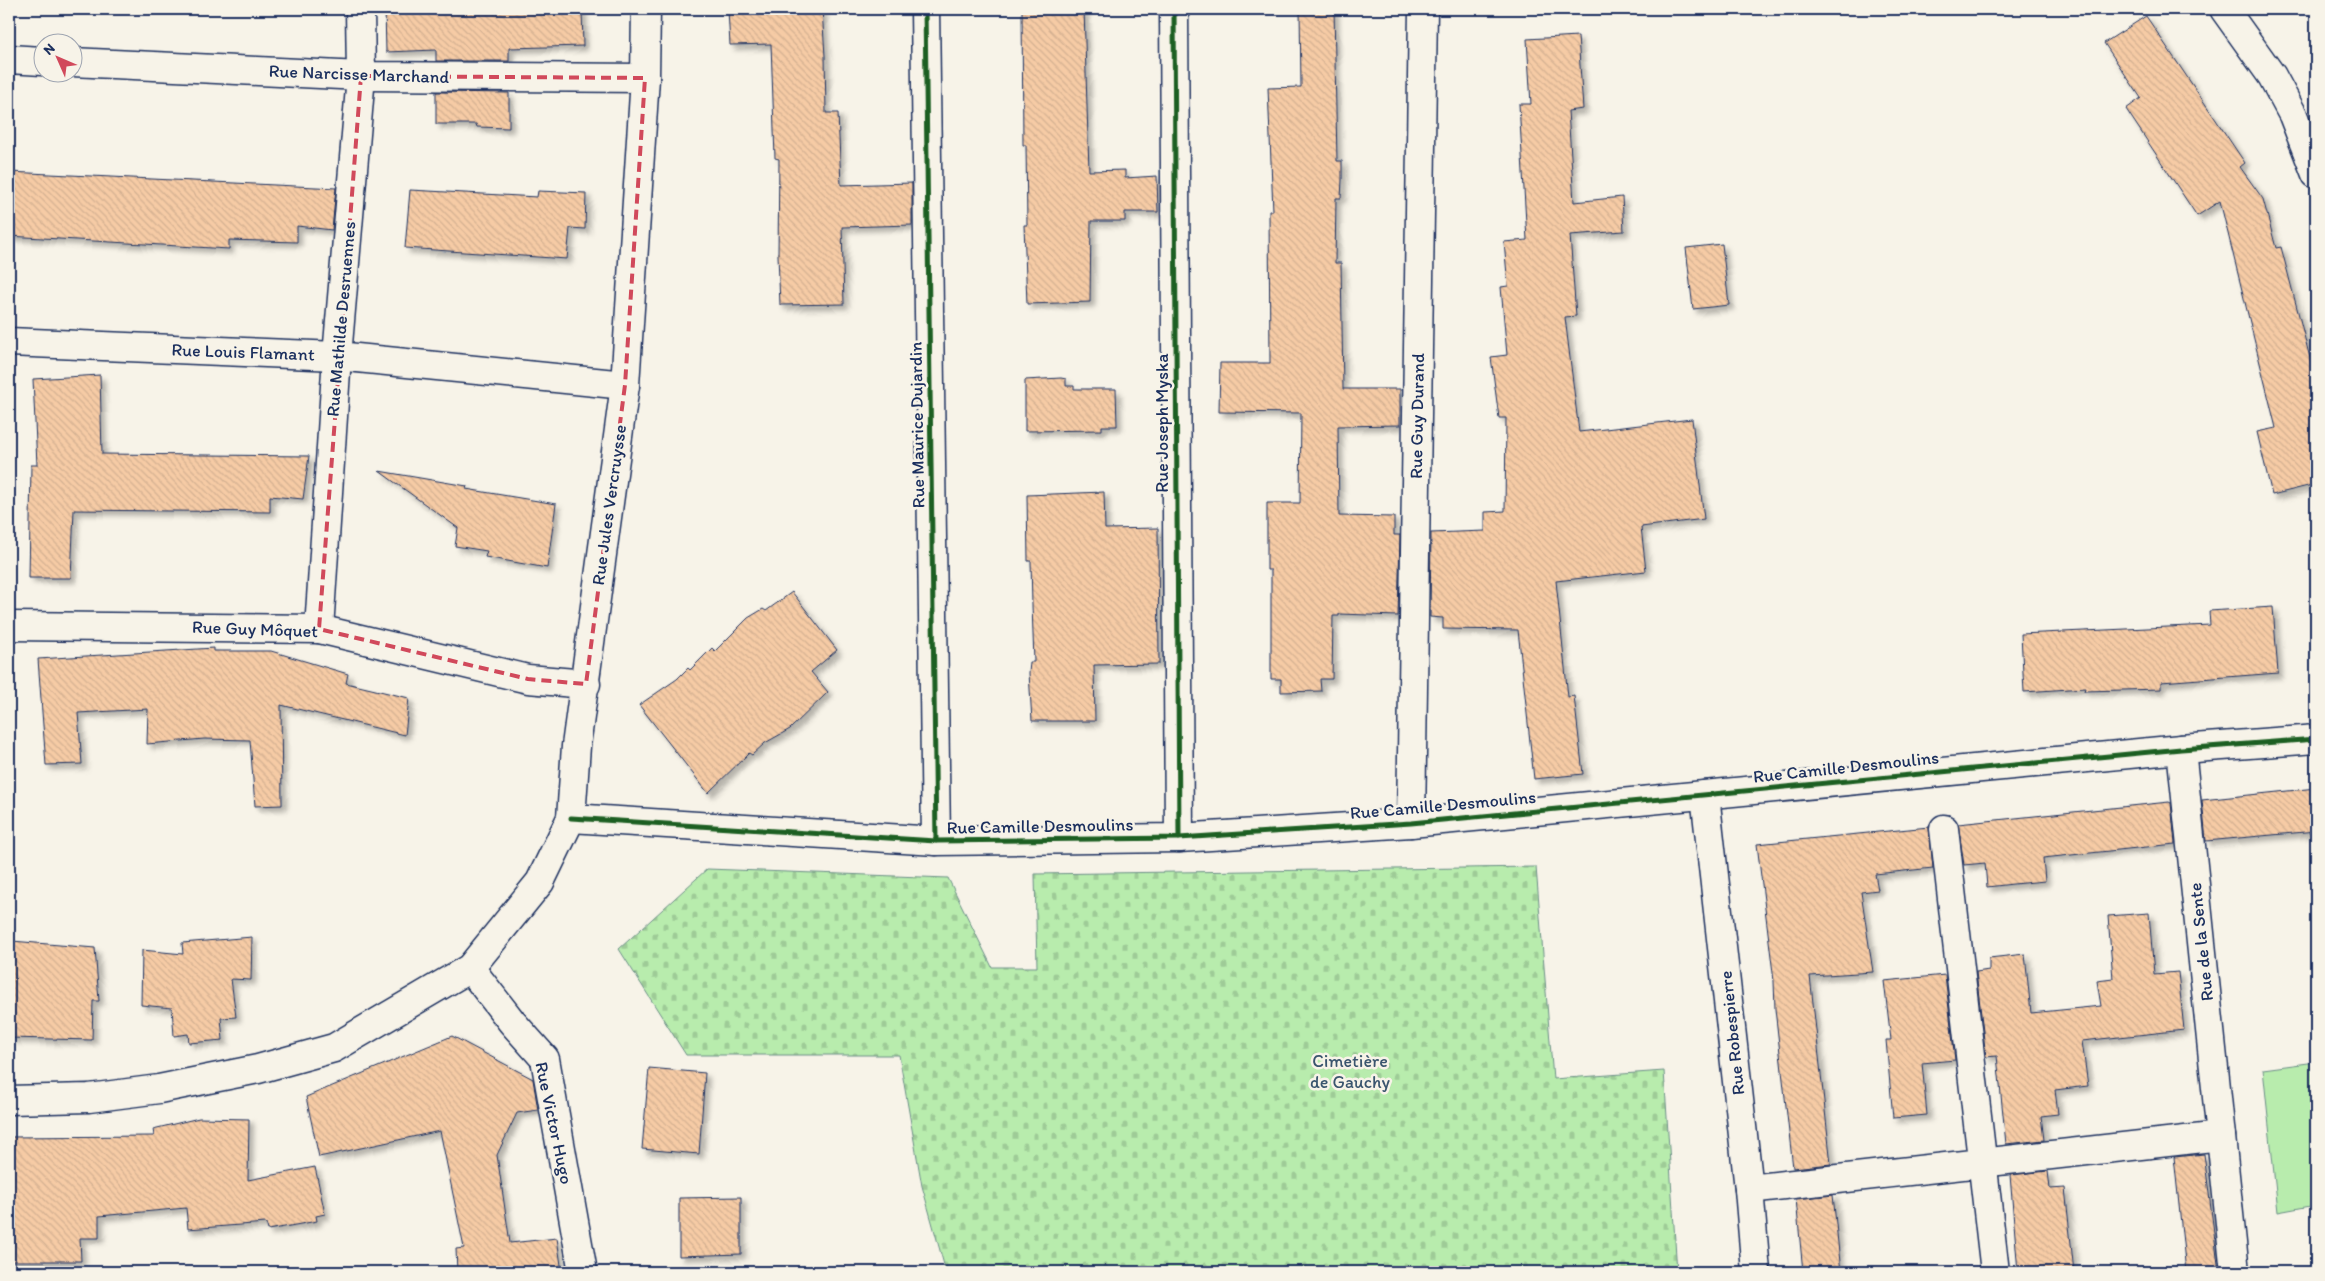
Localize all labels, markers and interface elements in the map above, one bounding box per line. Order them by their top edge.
north arrow [32,32,82,82]
text: N [40,40,59,59]
street label: Rue Narcisse Marchand [268,60,450,88]
street label: Rue Mathilde Desruennes [321,220,361,418]
street label: Rue Louis Flamant [171,339,315,366]
street label: Rue Maurice Dujardin [905,341,929,509]
street label: Rue Joseph Myska [1151,353,1173,493]
street label: Rue Guy Durand [1405,353,1429,479]
street label: Rue Jules Vercruysse [587,423,631,587]
street label: Rue Guy Môquet [192,616,319,642]
street label: Rue Camille Desmoulins [1752,746,1940,788]
street label: Rue Camille Desmoulins [1349,786,1537,824]
street label: Rue Camille Desmoulins [946,813,1134,839]
street label: Rue de la Sente [2184,882,2218,1002]
street label: Rue Robespierre [1715,970,1749,1096]
park label: Cimetière de Gauchy [1310,1050,1391,1093]
street label: Rue Victor Hugo [530,1060,578,1186]

